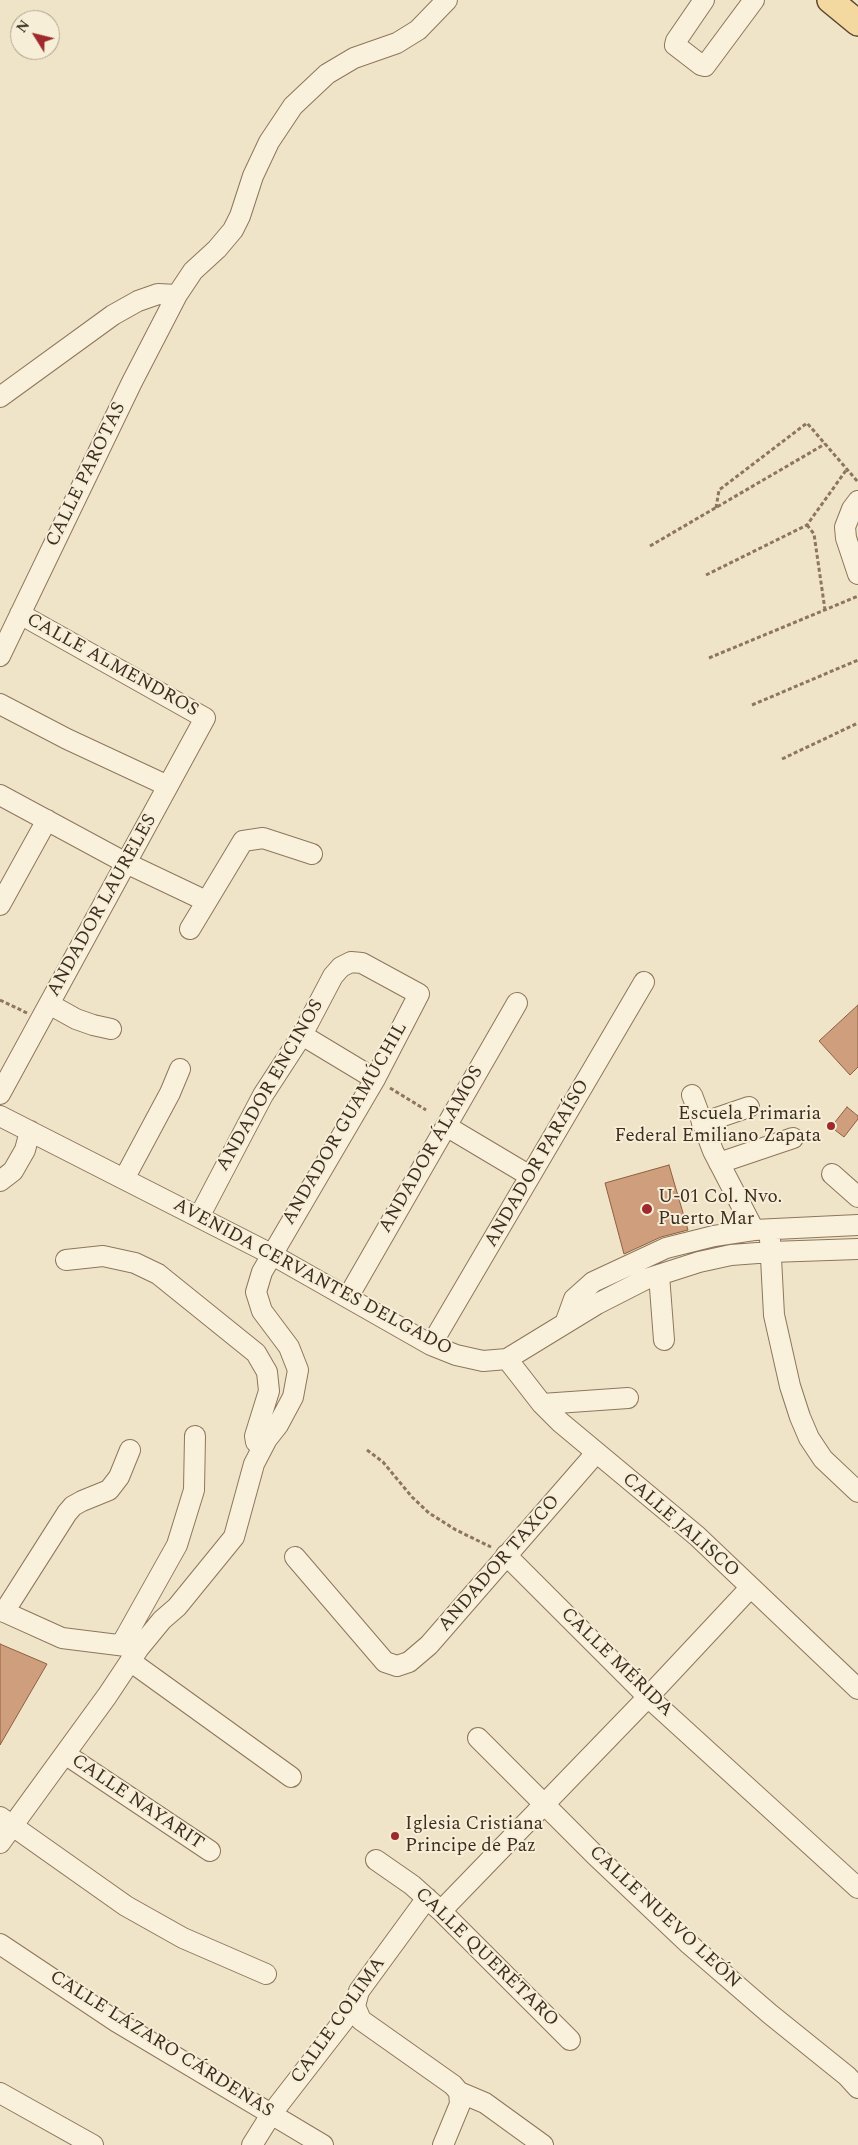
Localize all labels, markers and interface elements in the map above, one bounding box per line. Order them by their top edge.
north arrow [10,10,60,60]
text: N [11,16,35,37]
street label: CALLE PAROTAS [42,399,132,551]
street label: CALLE ALMENDROS [22,609,202,723]
street label: ANDADOR LAURELES [43,811,163,1001]
street label: ANDADOR ENCINOS [212,996,330,1176]
street label: ANDADOR GUAMÚCHIL [279,1019,413,1229]
street label: ANDADOR ÁLAMOS [375,1063,489,1237]
street label: ANDADOR PARAÍSO [481,1076,595,1252]
place label: Escuela Primaria Federal Emiliano Zapata [614,1104,821,1148]
marker: Escuela Primaria Federal Emiliano Zapata [825,1120,837,1132]
place label: U-01 Col. Nvo. Puerto Mar [658,1187,782,1231]
street label: AVENIDA CERVANTES DELGADO [169,1195,455,1361]
marker: U-01 Col. Nvo. Puerto Mar [640,1202,654,1216]
street label: CALLE JALISCO [617,1469,743,1583]
street label: ANDADOR TAXCO [434,1491,566,1637]
street label: CALLE MÉRIDA [555,1604,677,1722]
street label: CALLE NAYARIT [66,1750,208,1856]
place label: Iglesia Cristiana Principe de Paz [405,1814,543,1858]
marker: Iglesia Cristiana Principe de Paz [389,1830,401,1842]
street label: CALLE NUEVO LEÓN [583,1842,745,1994]
street label: CALLE QUERÉTARO [410,1884,562,2032]
street label: CALLE COLIMA [287,1953,391,2089]
street label: CALLE LÁZARO CÁRDENAS [45,1967,277,2123]

